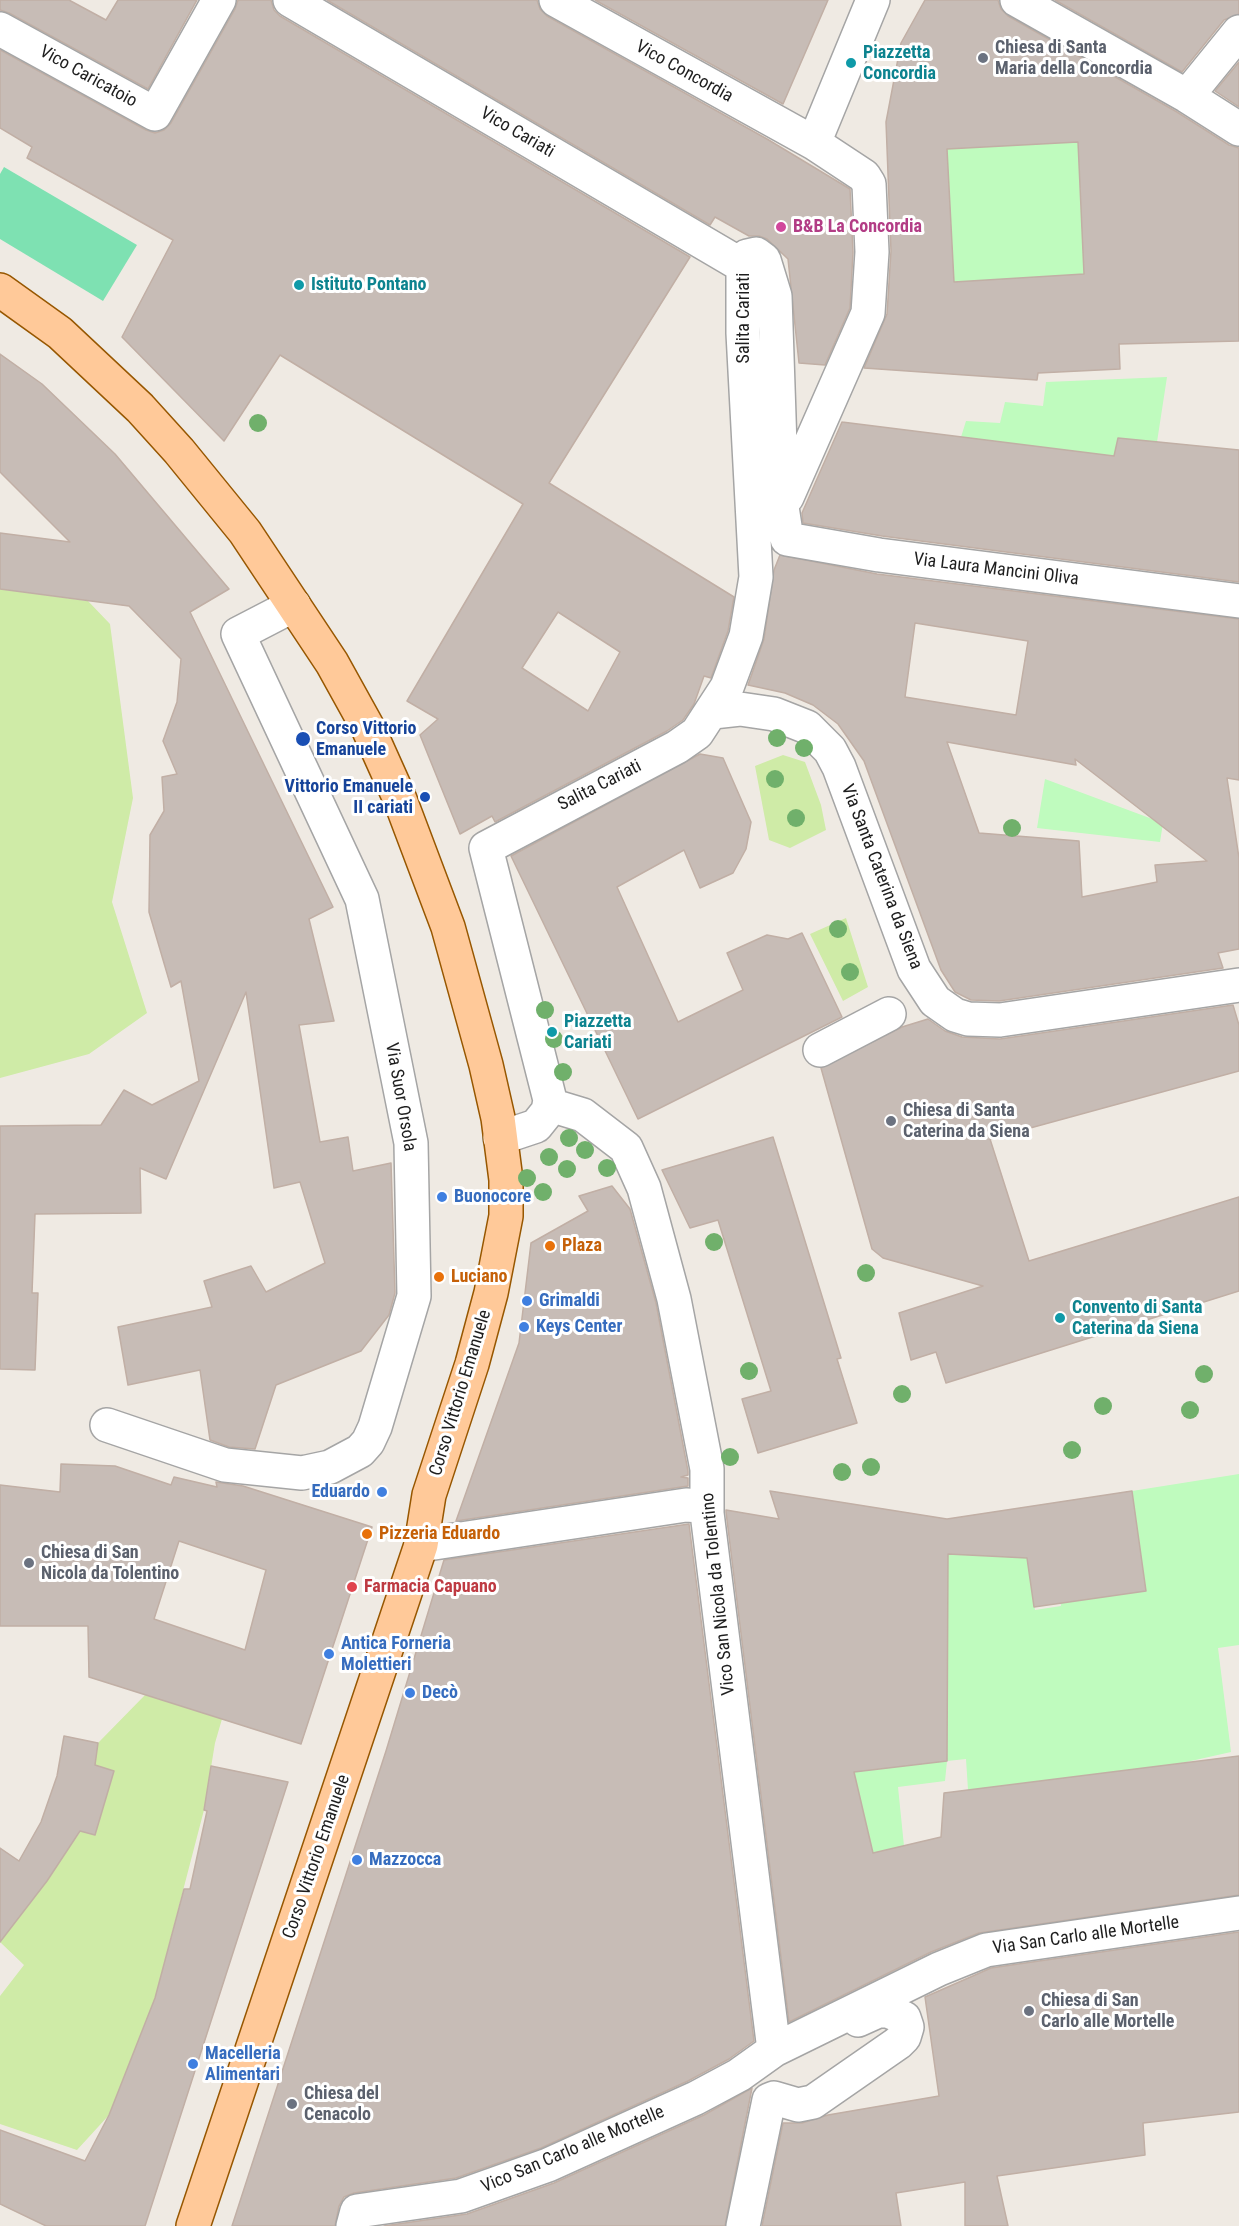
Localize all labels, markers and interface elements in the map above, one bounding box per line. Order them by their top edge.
street label: Vico Concordia [632,36,736,108]
place label: Chiesa di Santa Maria della Concordia [995,37,1153,80]
street label: Vico Caricatoio [35,41,141,113]
place label: Piazzetta Concordia [863,42,936,84]
marker: Chiesa di Santa Maria della Concordia [976,51,990,65]
marker: Piazzetta Concordia [844,56,858,70]
street label: Vico Cariati [476,103,558,163]
place label: B&B La Concordia [793,216,922,238]
marker: B&B La Concordia [774,220,788,234]
street label: Salita Cariati [733,273,755,363]
place label: Istituto Pontano [311,274,427,296]
marker: Istituto Pontano [292,278,306,292]
street label: Via Laura Mancini Oliva [912,549,1080,591]
place label: Corso Vittorio Emanuele [316,718,417,760]
marker: Corso Vittorio Emanuele [294,730,312,748]
street label: Salita Cariati [555,756,645,816]
place label: Vittorio Emanuele II cariati [285,776,413,818]
street label: Via Santa Caterina da Siena [836,781,926,973]
marker: Vittorio Emanuele II cariati [418,790,432,804]
place label: Piazzetta Cariati [564,1011,632,1054]
marker: Piazzetta Cariati [545,1025,559,1039]
street label: Via Suor Orsola [380,1041,420,1153]
place label: Chiesa di Santa Caterina da Siena [903,1100,1030,1142]
marker: Chiesa di Santa Caterina da Siena [884,1114,898,1128]
place label: Buonocore [454,1186,531,1208]
marker: Buonocore [435,1190,449,1204]
place label: Plaza [562,1235,602,1257]
marker: Plaza [543,1239,557,1253]
place label: Luciano [451,1266,507,1288]
marker: Luciano [432,1270,446,1284]
place label: Grimaldi [539,1290,600,1312]
marker: Grimaldi [520,1294,534,1308]
place label: Convento di Santa Caterina da Siena [1072,1297,1203,1340]
street label: Corso Vittorio Emanuele [426,1308,496,1478]
marker: Convento di Santa Caterina da Siena [1053,1311,1067,1325]
place label: Keys Center [536,1316,622,1338]
marker: Keys Center [517,1320,531,1334]
place label: Eduardo [311,1481,370,1503]
marker: Eduardo [375,1485,389,1499]
street label: Vico San Nicola da Tolentino [698,1492,740,1696]
place label: Pizzeria Eduardo [379,1523,500,1545]
marker: Pizzeria Eduardo [360,1527,374,1541]
place label: Chiesa di San Nicola da Tolentino [41,1542,179,1584]
marker: Chiesa di San Nicola da Tolentino [22,1556,36,1570]
place label: Farmacia Capuano [364,1576,497,1598]
marker: Farmacia Capuano [345,1580,359,1594]
place label: Antica Forneria Molettieri [341,1633,451,1676]
marker: Antica Forneria Molettieri [322,1647,336,1661]
place label: Decò [422,1682,458,1704]
marker: Decò [403,1686,417,1700]
street label: Corso Vittorio Emanuele [279,1772,355,1942]
place label: Mazzocca [369,1849,441,1871]
marker: Mazzocca [350,1853,364,1867]
street label: Via San Carlo alle Mortelle [991,1912,1181,1960]
place label: Chiesa di San Carlo alle Mortelle [1041,1990,1174,2032]
marker: Chiesa di San Carlo alle Mortelle [1022,2004,1036,2018]
place label: Macelleria Alimentari [205,2043,281,2086]
marker: Macelleria Alimentari [186,2057,200,2071]
place label: Chiesa del Cenacolo [304,2083,379,2126]
marker: Chiesa del Cenacolo [285,2097,299,2111]
street label: Vico San Carlo alle Mortelle [478,2102,668,2198]

